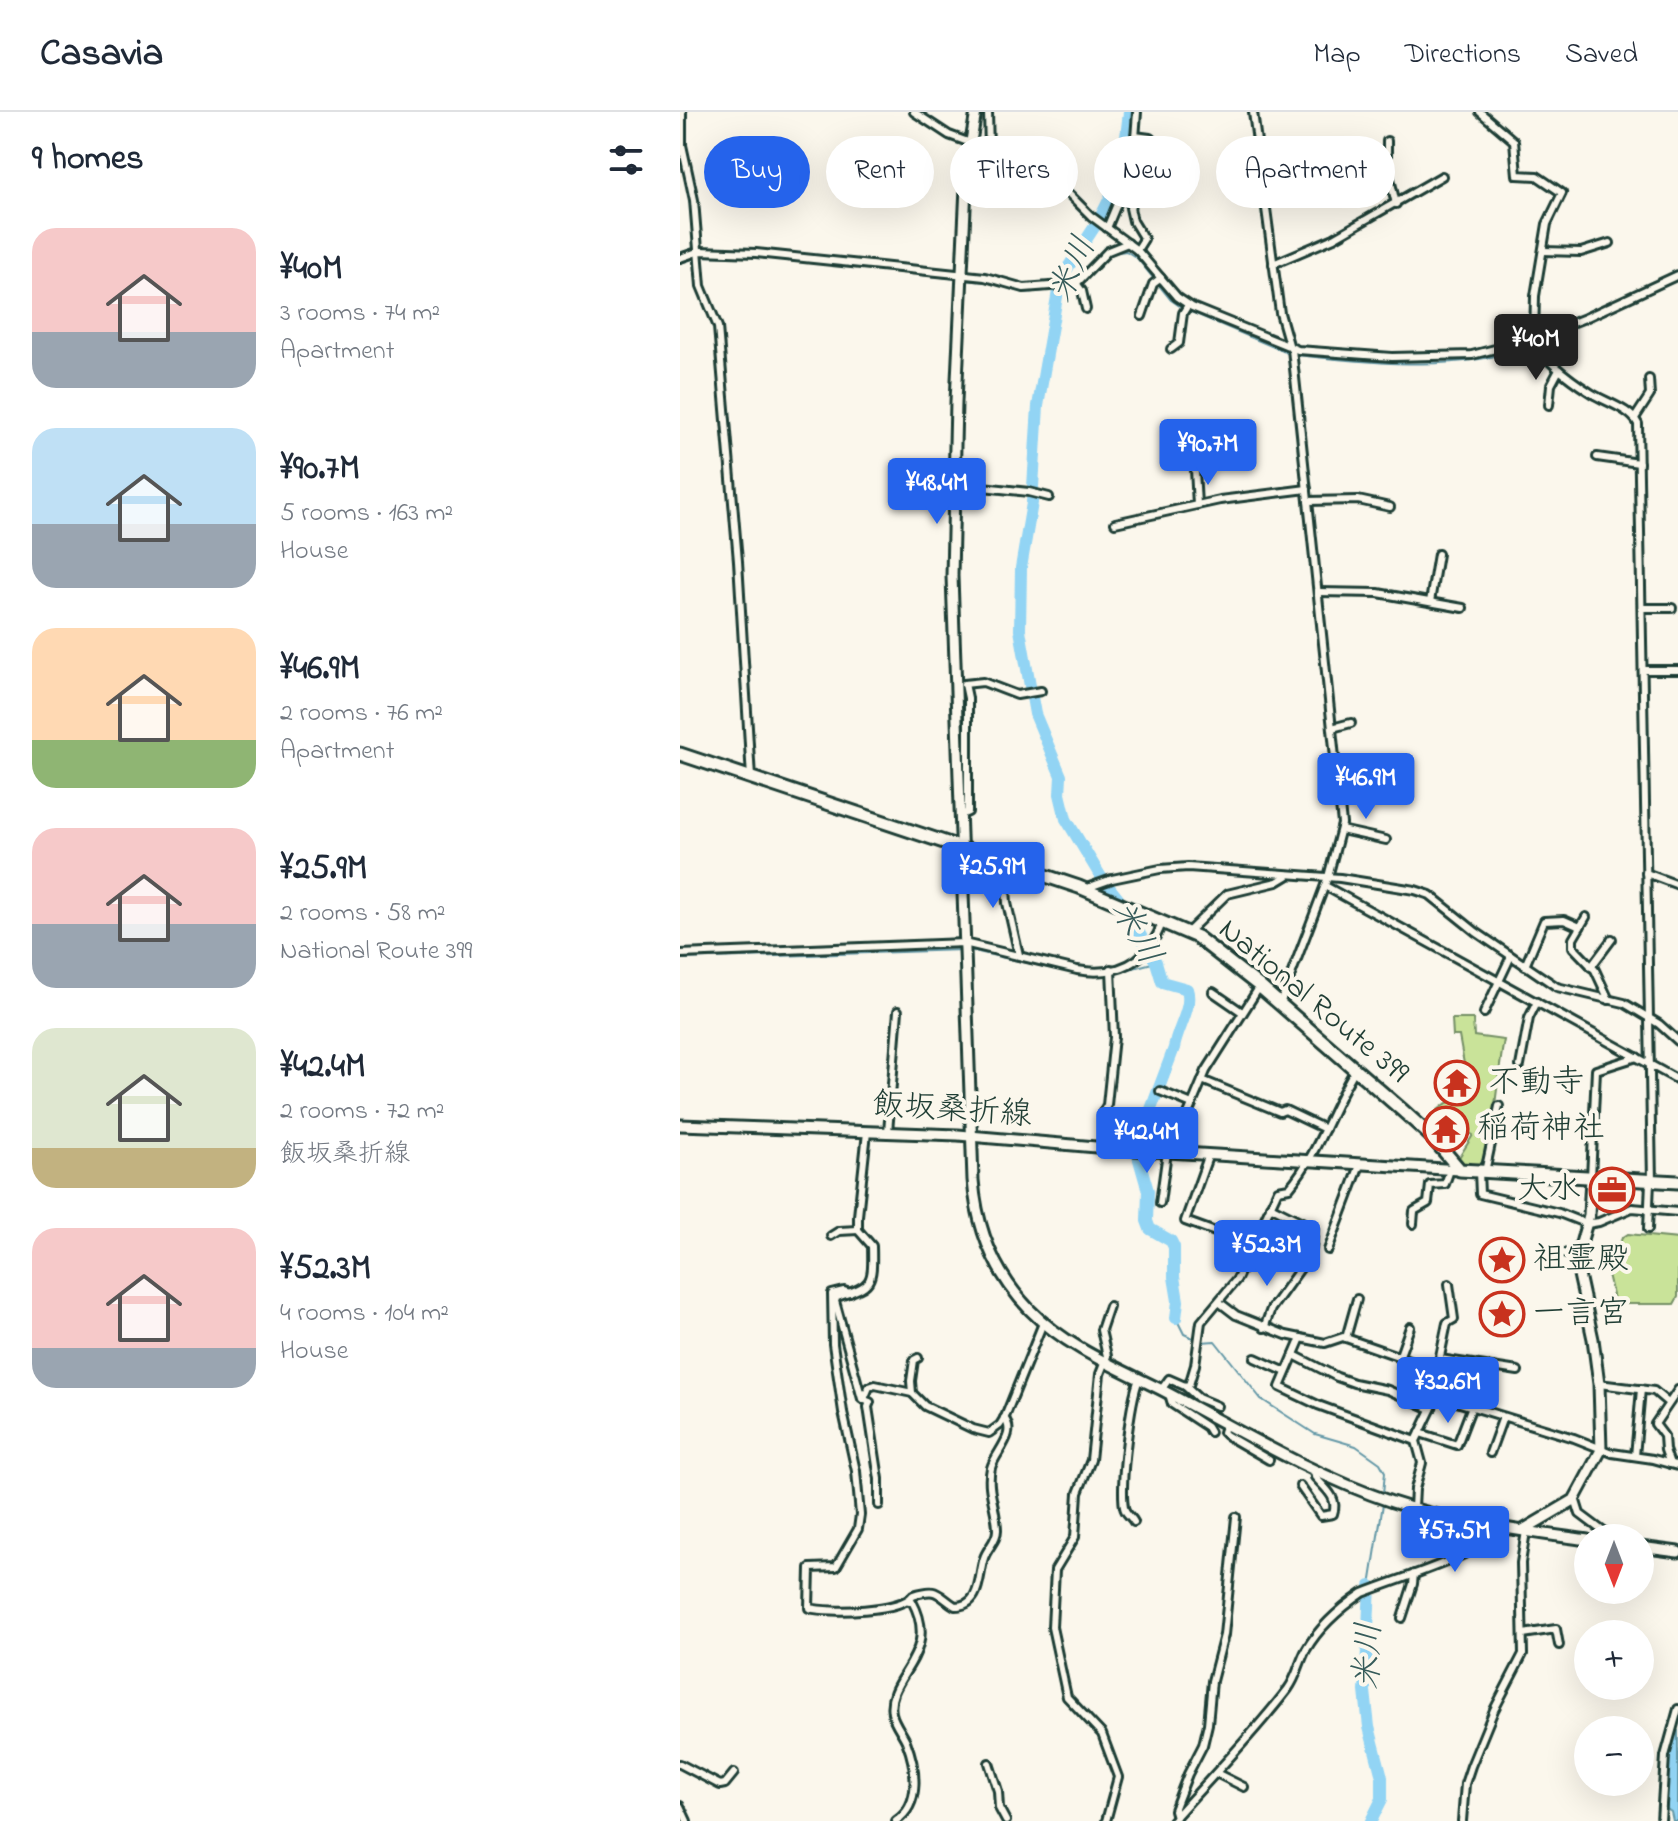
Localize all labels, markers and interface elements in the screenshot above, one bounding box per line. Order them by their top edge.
text: Casavia [40,27,163,83]
text: Map [1313,35,1361,76]
text: Directions [1405,35,1521,76]
text: Saved [1565,35,1638,76]
text: 9 homes [32,135,144,185]
chip: Buy [704,136,810,208]
chip: Rent [826,136,934,208]
chip: Filters [950,136,1078,208]
chip: New [1094,136,1200,208]
chip: Apartment [1216,136,1395,208]
icon: filters [604,138,648,182]
water label: 米川 [1037,229,1111,311]
text: ¥40M [280,245,343,295]
icon: home [96,260,192,356]
text: 3 rooms · 74 m² [280,295,440,333]
pin: ¥40M [1489,314,1583,382]
text: ¥40M [1512,321,1560,359]
text: Apartment [280,333,394,371]
pin: ¥90.7M [1143,419,1273,487]
text: ¥90.7M [1178,426,1239,464]
text: ¥90.7M [280,445,360,495]
pin: ¥48.4M [872,458,1002,526]
icon: home [96,460,192,556]
text: ¥48.4M [906,465,968,503]
text: 5 rooms · 163 m² [280,495,453,533]
text: House [280,533,348,571]
text: ¥46.9M [280,645,360,695]
icon: home [96,660,192,756]
text: 2 rooms · 76 m² [280,695,443,733]
text: Apartment [280,733,394,771]
pin: ¥46.9M [1301,753,1431,821]
text: ¥46.9M [1335,760,1397,798]
pin: ¥25.9M [928,842,1058,910]
text: ¥25.9M [280,845,367,895]
text: ¥25.9M [960,849,1026,887]
icon: home [96,860,192,956]
water label: 米川 [1097,891,1173,975]
text: 2 rooms · 58 m² [280,895,446,933]
street label: National Route 399 [1207,908,1419,1096]
text: National Route 399 [280,933,472,971]
text: ¥42.4M [280,1043,366,1093]
temple icon: 不動寺 [1433,1059,1481,1107]
icon: home [96,1060,192,1156]
place label: 不動寺 [1488,1060,1584,1107]
street label: 飯坂桑折線 [871,1082,1033,1140]
text: 2 rooms · 72 m² [280,1093,445,1131]
temple icon: 稲荷神社 [1422,1105,1470,1153]
place label: 稲荷神社 [1477,1106,1605,1153]
pin: ¥42.4M [1082,1107,1212,1175]
text: ¥42.4M [1114,1114,1180,1152]
text: 飯坂桑折線 [280,1136,410,1174]
office icon: 大水 [1588,1166,1636,1214]
place label: 大水 [1517,1167,1581,1214]
pin: ¥52.3M [1202,1220,1332,1288]
text: ¥52.3M [1232,1227,1302,1265]
place icon: 祖霊殿 [1478,1236,1526,1284]
place label: 祖霊殿 [1533,1237,1629,1284]
text: ¥52.3M [280,1245,371,1295]
icon: home [96,1260,192,1356]
place icon: 一言宮 [1478,1290,1526,1338]
place label: 一言宮 [1533,1291,1629,1338]
text: 4 rooms · 104 m² [280,1295,449,1333]
text: House [280,1333,348,1371]
pin: ¥32.6M [1383,1357,1513,1425]
text: ¥32.6M [1415,1364,1481,1402]
pin: ¥57.5M [1390,1506,1520,1574]
text: ¥57.5M [1419,1513,1491,1551]
north arrow [1574,1524,1654,1604]
map controls [1574,1524,1654,1796]
button: + [1574,1620,1654,1700]
water label: 米川 [1344,1621,1396,1691]
button: − [1574,1716,1654,1796]

